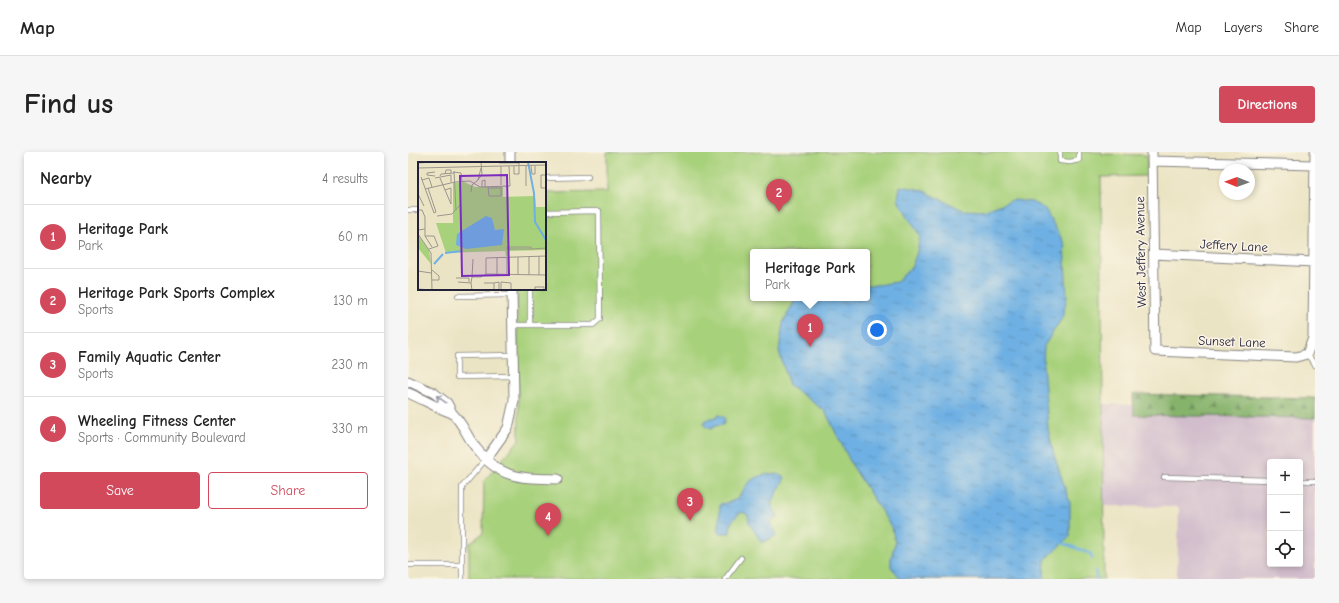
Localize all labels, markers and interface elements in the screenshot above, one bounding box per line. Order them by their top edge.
text: Map [20,17,55,39]
text: Map [1175,19,1202,36]
text: Layers [1224,19,1262,36]
text: Share [1284,19,1319,36]
button: Directions [1219,86,1315,123]
text: Find us [24,88,113,120]
inset map [418,162,546,290]
north arrow [1219,164,1255,200]
text: Nearby [40,169,91,188]
text: 4 results [322,171,368,186]
pin: 2 [766,179,792,212]
street label: West Jeffery Avenue [1132,196,1149,308]
text: Heritage Park [78,220,168,238]
text: 1 [50,229,56,244]
text: 60 m [338,229,368,244]
street label: Jeffery Lane [1200,236,1269,255]
text: Park [78,238,103,253]
popup [750,249,870,301]
text: Heritage Park [765,259,855,277]
text: Park [765,277,790,292]
text: Heritage Park Sports Complex [78,284,275,302]
text: 2 [50,293,56,308]
text: 130 m [333,293,368,308]
text: Sports [78,302,113,317]
pin: 1 [797,314,823,347]
your location [867,320,887,340]
street label: Sunset Lane [1198,333,1267,350]
text: Family Aquatic Center [78,348,220,366]
text: 3 [50,357,56,372]
text: 230 m [332,357,368,372]
text: Sports [78,366,113,381]
one-way arrow [436,395,447,403]
text: Wheeling Fitness Center [78,412,236,430]
text: 4 [50,421,56,436]
text: 330 m [332,421,368,436]
text: Sports · Community Boulevard [78,430,246,445]
map controls [1267,459,1303,567]
button: + [1267,459,1303,495]
button: Save [40,472,200,509]
button: Share [208,472,368,509]
pin: 3 [677,488,703,521]
button: − [1267,495,1303,531]
pin: 4 [535,503,561,536]
button: locate [1267,531,1303,567]

